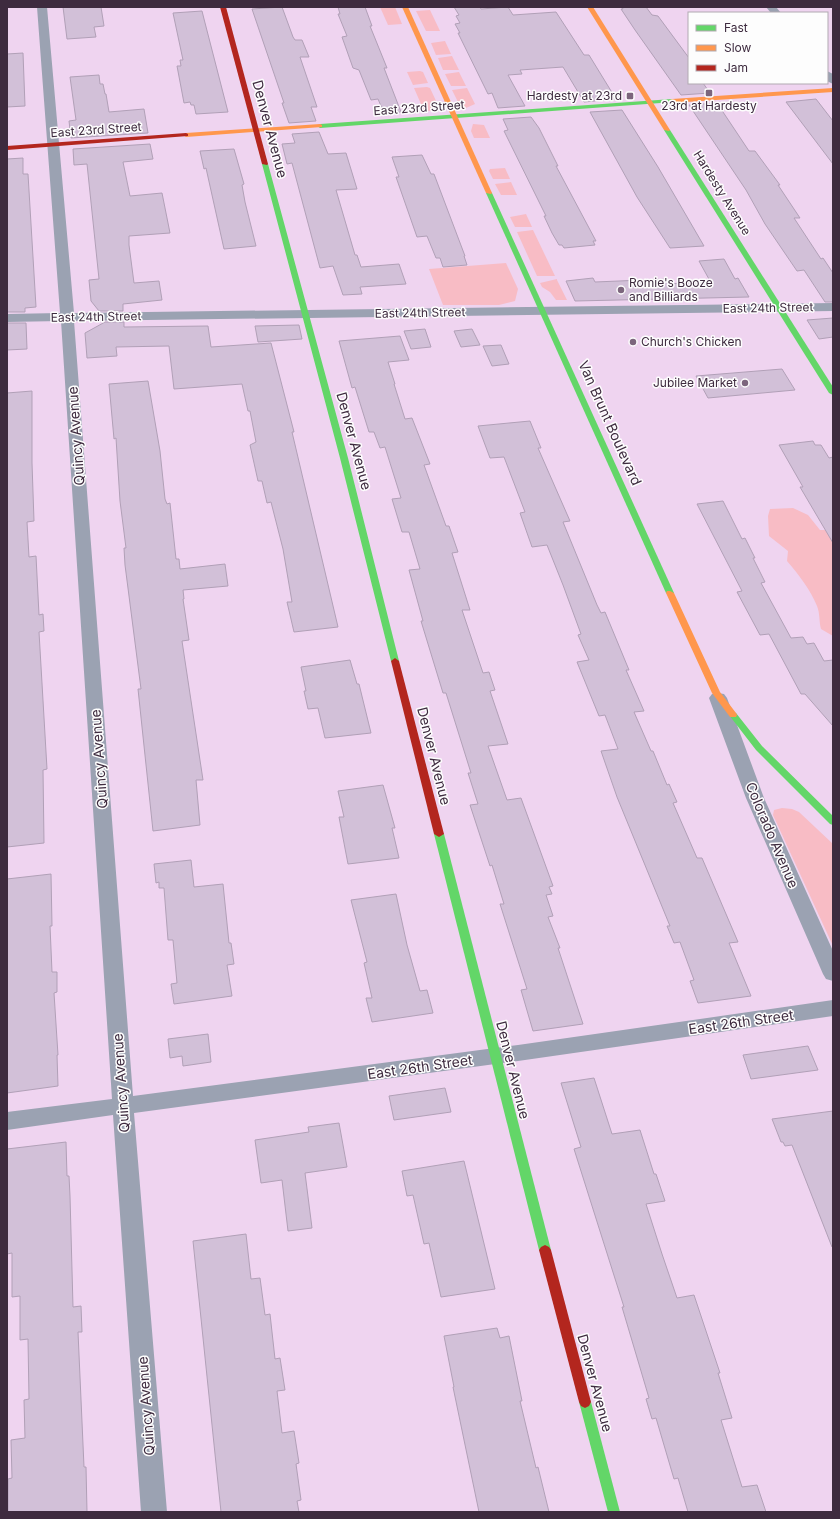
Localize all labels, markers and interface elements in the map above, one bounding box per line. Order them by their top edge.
legend [688,12,828,84]
text: Fast [724,20,748,35]
text: Slow [724,40,752,55]
text: Jam [724,60,748,75]
street label: Denver Avenue [249,78,292,180]
place label: Hardesty at 23rd [527,88,622,103]
marker: 23rd at Hardesty [704,88,714,98]
marker: Hardesty at 23rd [625,91,635,101]
street label: East 23rd Street [373,97,465,118]
place label: 23rd at Hardesty [661,98,757,113]
street label: East 23rd Street [50,119,142,140]
street label: Hardesty Avenue [690,148,755,238]
place label: Romie's Booze and Billiards [629,275,713,304]
marker: Romie's Booze and Billiards [616,285,626,295]
street label: East 24th Street [723,299,814,316]
street label: East 24th Street [375,304,466,321]
street label: East 24th Street [51,308,142,325]
place label: Church's Chicken [641,334,742,349]
marker: Church's Chicken [628,337,638,347]
street label: Van Brunt Boulevard [575,358,646,488]
place label: Jubilee Market [653,375,737,390]
marker: Jubilee Market [740,378,750,388]
street label: Quincy Avenue [64,386,87,486]
street label: Denver Avenue [333,390,376,492]
street label: Denver Avenue [414,705,455,807]
street label: Quincy Avenue [87,709,110,809]
street label: Colorado Avenue [742,779,802,890]
street label: East 26th Street [687,1006,795,1037]
street label: Denver Avenue [493,1019,534,1121]
street label: Quincy Avenue [109,1033,132,1133]
street label: East 26th Street [366,1051,474,1082]
street label: Denver Avenue [574,1332,617,1434]
street label: Quincy Avenue [134,1356,157,1456]

